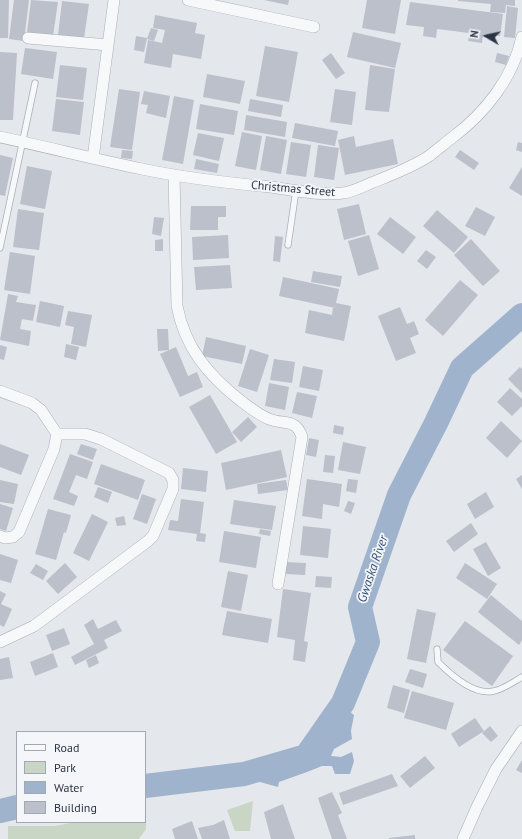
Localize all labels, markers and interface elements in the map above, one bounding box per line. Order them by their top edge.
north arrow [466,16,506,56]
text: N [467,29,482,39]
street label: Christmas Street [250,178,336,200]
water label: Gwaska River [354,534,392,604]
legend [16,731,146,823]
text: Road [54,740,79,755]
text: Park [54,760,76,775]
text: Water [54,780,84,795]
text: Building [54,800,97,815]

